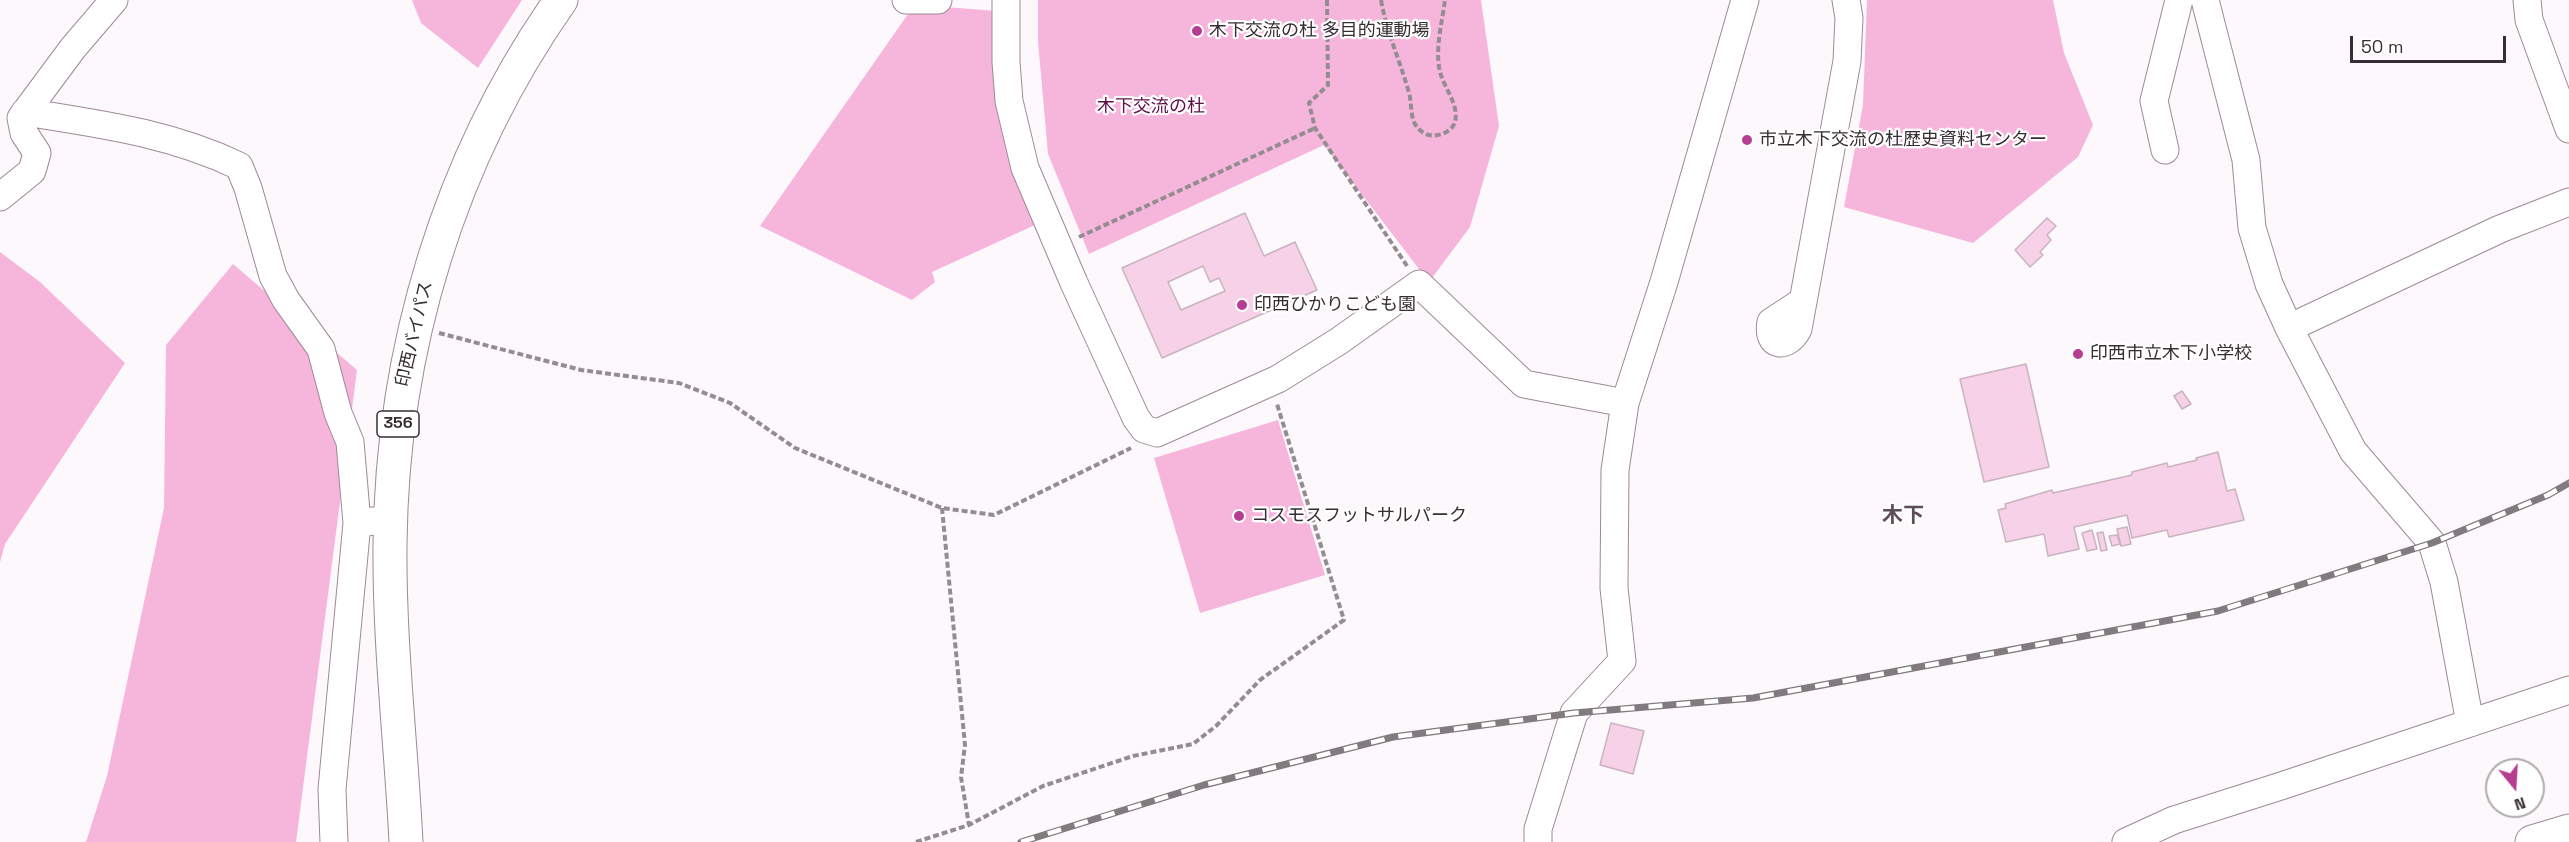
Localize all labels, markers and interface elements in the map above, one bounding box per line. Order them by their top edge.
place label: 木下交流の杜 多目的運動場 [1209,20,1430,42]
marker: 木下交流の杜 多目的運動場 [1190,24,1204,38]
scale bar [2353,24,2509,62]
text: 50 m [2361,35,2403,58]
park label: 木下交流の杜 [1097,96,1205,118]
place label: 市立木下交流の杜歴史資料センター [1759,129,2047,151]
marker: 市立木下交流の杜歴史資料センター [1740,133,1754,147]
street label: 印西バイパス [392,279,438,389]
place label: 印西ひかりこども園 [1254,294,1416,316]
marker: 印西ひかりこども園 [1235,298,1249,312]
place label: 印西市立木下小学校 [2090,343,2252,365]
marker: 印西市立木下小学校 [2071,347,2085,361]
road number: 356 [377,411,419,437]
district label: 木下 [1882,503,1924,529]
place label: コスモスフットサルパーク [1251,505,1467,527]
marker: コスモスフットサルパーク [1232,509,1246,523]
north arrow [2485,758,2545,818]
text: N [2512,792,2528,815]

